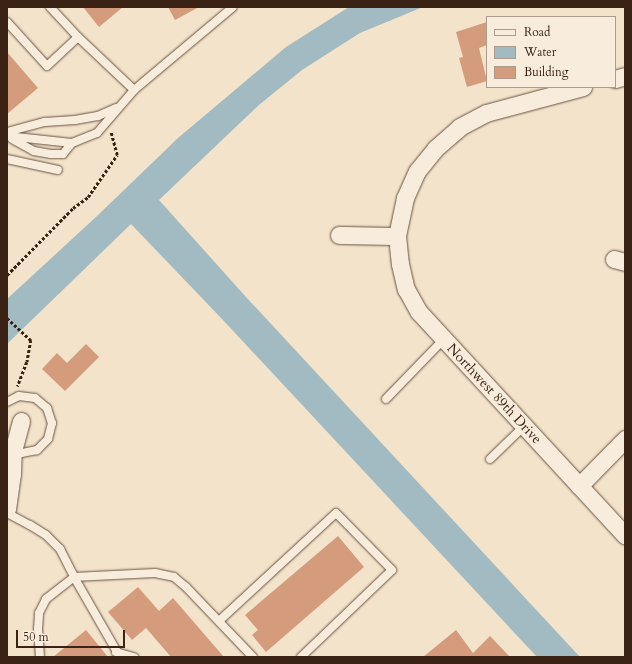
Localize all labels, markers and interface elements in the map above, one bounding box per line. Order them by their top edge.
legend [486,16,616,88]
text: Road [524,24,550,40]
text: Water [524,44,556,60]
text: Building [524,64,568,80]
street label: Northwest 89th Drive [443,340,545,448]
scale bar [18,622,127,648]
text: 50 m [23,629,49,645]

